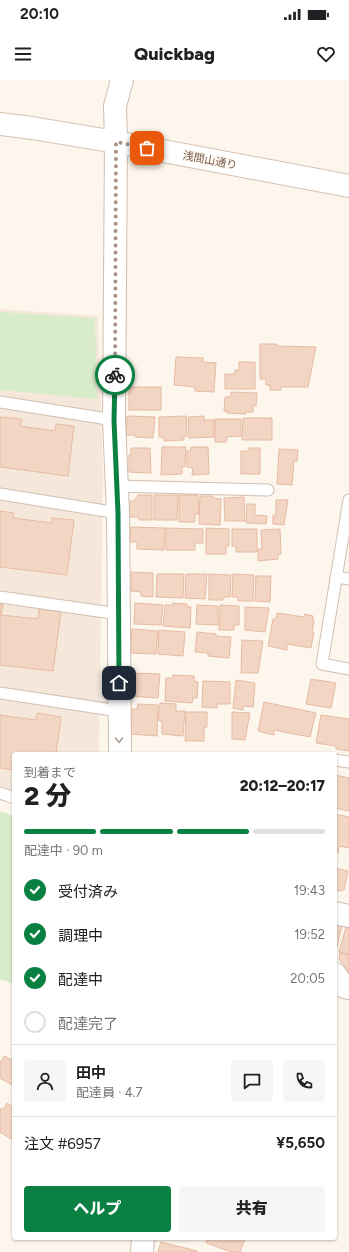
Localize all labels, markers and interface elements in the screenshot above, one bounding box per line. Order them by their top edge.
text: 20:10 [20,5,59,23]
icon: menu [12,43,34,65]
text: Quickbag [134,43,215,65]
icon: heart [315,43,337,65]
pin [130,131,164,165]
icon: bag [136,137,158,159]
street label: 浅間山通り [182,149,238,172]
courier [95,355,135,395]
icon: bike [104,364,126,386]
pin [102,666,136,700]
icon: home [108,672,130,694]
one-way arrow [115,737,124,743]
text: 到着まで [24,765,76,780]
text: 20:12–20:17 [240,777,325,795]
text: 2 分 [24,780,71,812]
text: 配達中 · 90 m [24,843,103,858]
icon: check [24,879,46,901]
text: 受付済み [58,883,118,901]
text: 19:43 [294,883,325,898]
icon: check [24,923,46,945]
text: 調理中 [58,927,103,945]
text: 19:52 [294,927,325,942]
icon: check [24,967,46,989]
text: 配達中 [58,971,103,989]
text: 20:05 [290,971,325,986]
text: 配達完了 [58,1015,118,1033]
button: person [24,1060,66,1102]
button: chat [231,1060,273,1102]
button: phone [283,1060,325,1102]
text: 田中 [76,1064,106,1082]
text: 配達員 · 4.7 [76,1085,142,1100]
text: ¥5,650 [276,1134,325,1152]
text: 注文 #6957 [24,1135,101,1153]
button: ヘルプ [24,1186,171,1232]
button: 共有 [179,1186,325,1232]

